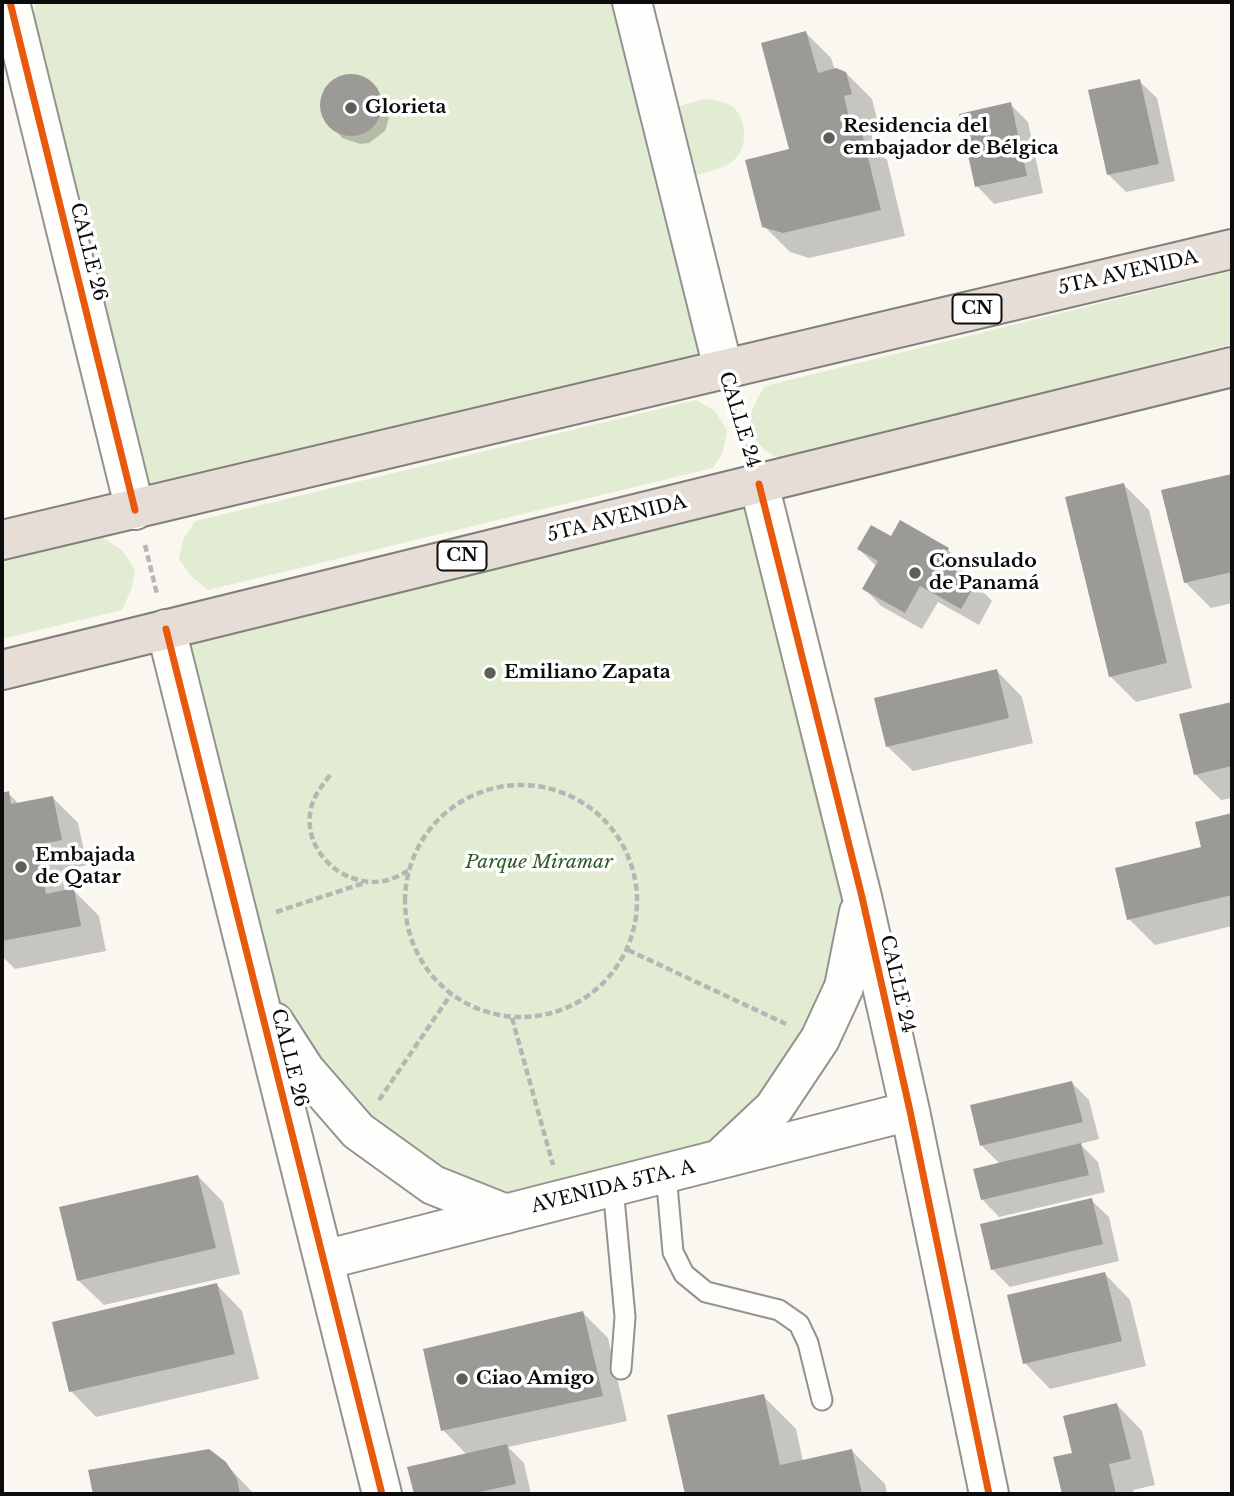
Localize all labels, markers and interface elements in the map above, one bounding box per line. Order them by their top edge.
place label: Glorieta [365,97,447,119]
marker: Glorieta [343,100,359,116]
place label: Residencia del embajador de Bélgica [843,116,1059,160]
marker: Residencia del embajador de Bélgica [821,130,837,146]
street label: CALLE 26 [65,200,111,304]
street label: 5TA AVENIDA [1056,246,1200,300]
road number: CN [953,295,1002,324]
street label: CALLE 24 [714,369,764,471]
street label: 5TA AVENIDA [545,491,689,547]
road number: CN [438,542,486,570]
place label: Consulado de Panamá [929,551,1039,595]
marker: Consulado de Panamá [907,565,923,581]
place label: Emiliano Zapata [504,662,671,684]
marker: Emiliano Zapata [482,665,498,681]
place label: Embajada de Qatar [35,845,136,889]
park label: Parque Miramar [465,852,613,874]
marker: Embajada de Qatar [13,859,29,875]
street label: CALLE 24 [875,933,919,1035]
street label: CALLE 26 [266,1006,312,1110]
street label: AVENIDA 5TA. A [529,1156,697,1218]
place label: Ciao Amigo [476,1368,594,1390]
marker: Ciao Amigo [454,1371,470,1387]

